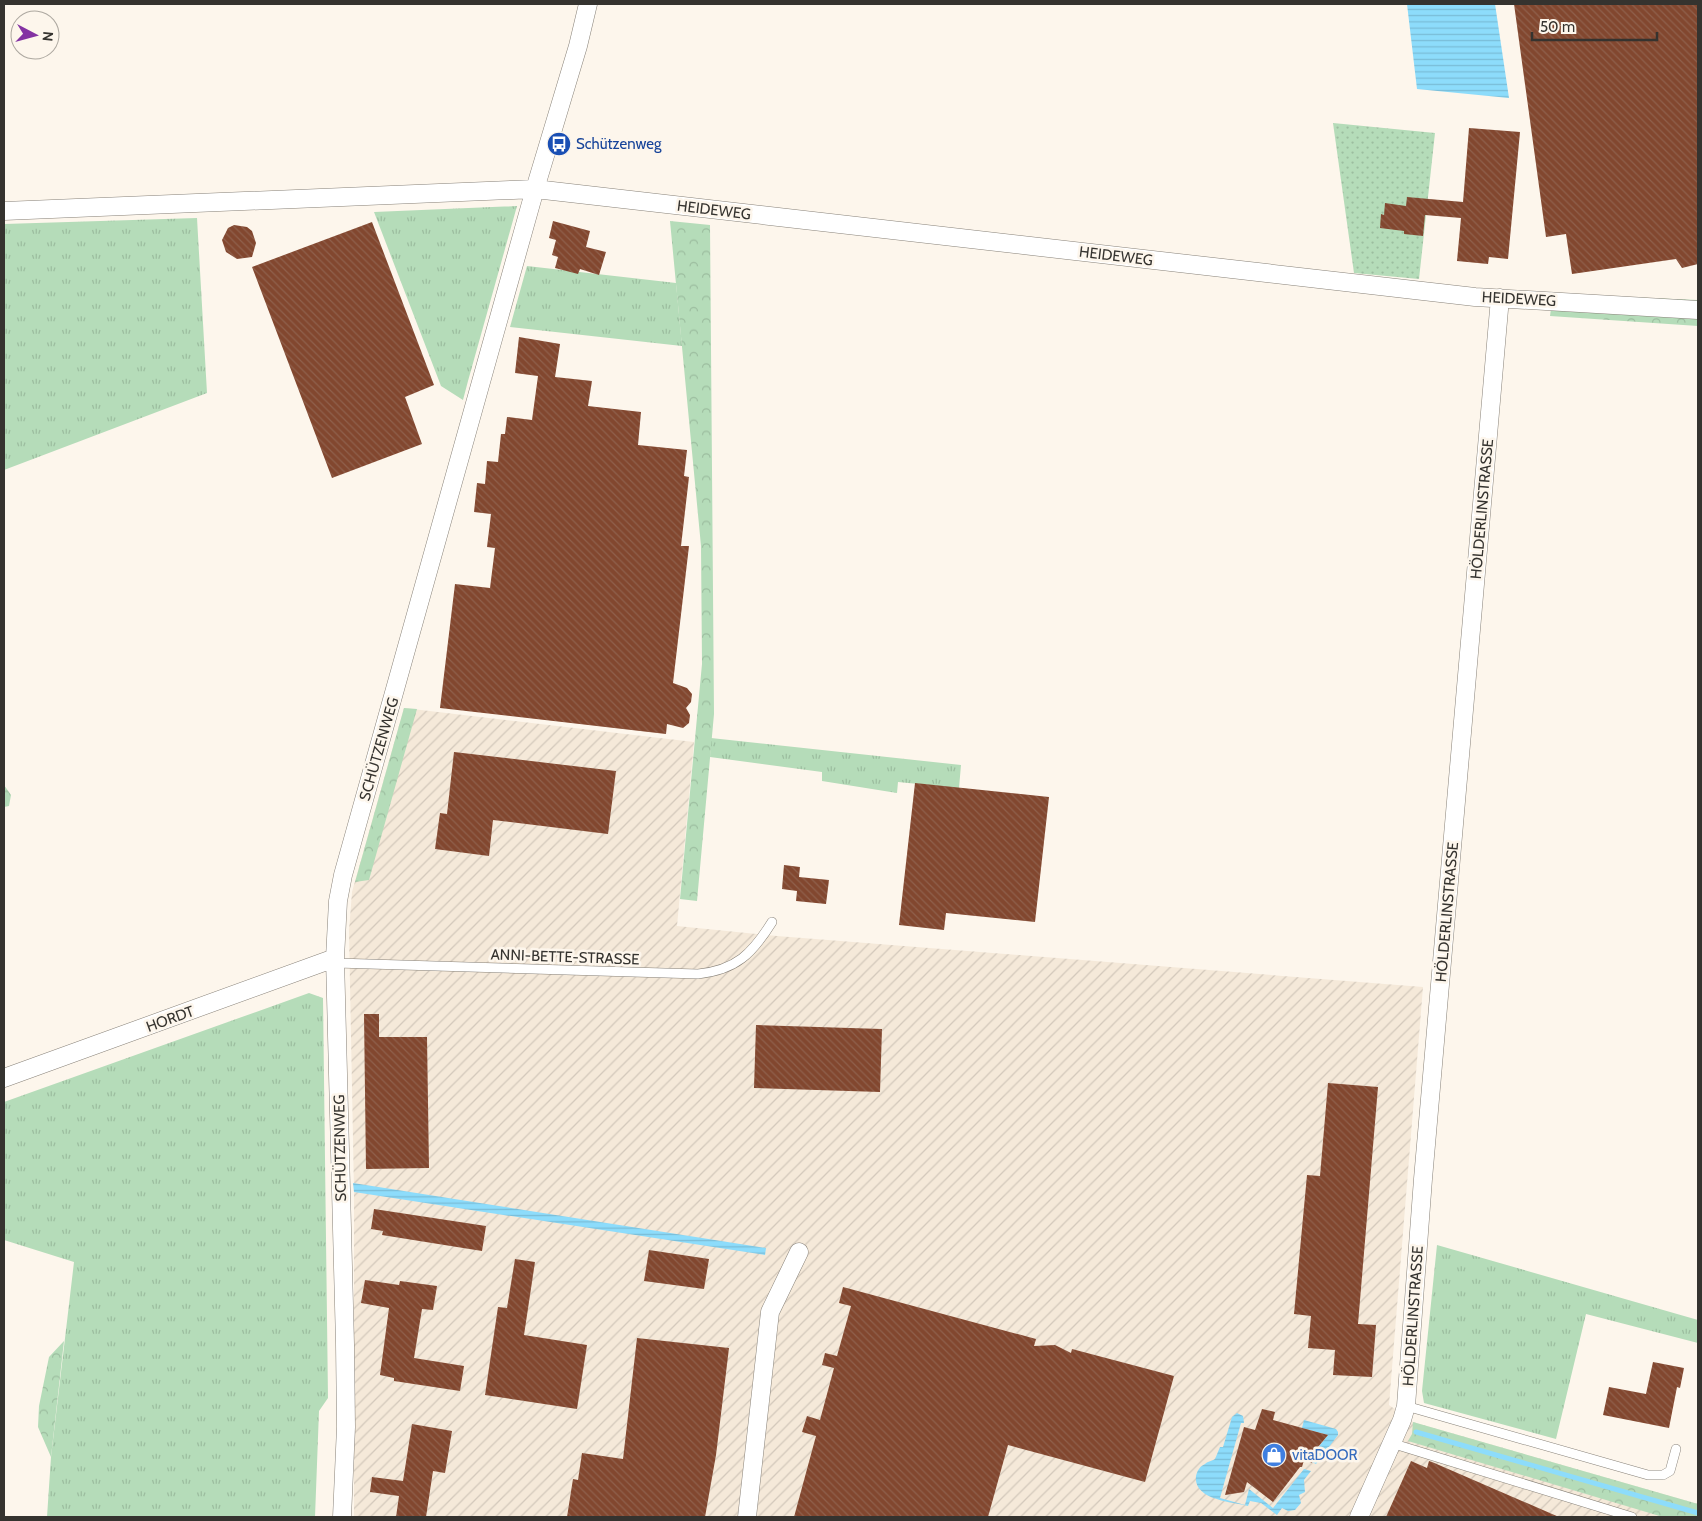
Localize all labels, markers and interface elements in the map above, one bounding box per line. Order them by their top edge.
north arrow [10,10,60,60]
scale bar [1532,10,1657,42]
text: 50 m [1540,18,1575,36]
text: N [38,30,57,42]
bus stop icon: Schützenweg [546,131,572,157]
place label: Schützenweg [576,135,662,153]
street label: HEIDEWEG [676,197,752,223]
street label: HEIDEWEG [1078,243,1154,269]
street label: HEIDEWEG [1481,288,1557,310]
street label: HÖLDERLINSTRASSE [1467,438,1497,580]
street label: SCHÜTZENWEG [356,695,402,803]
street label: HÖLDERLINSTRASSE [1432,841,1462,983]
street label: ANNI-BETTE-STRASSE [490,945,640,969]
street label: HORDT [144,1002,196,1036]
street label: SCHÜTZENWEG [330,1094,350,1202]
street label: HÖLDERLINSTRASSE [1399,1245,1427,1387]
shop icon: vitaDOOR [1261,1442,1287,1468]
place label: vitaDOOR [1292,1446,1358,1464]

